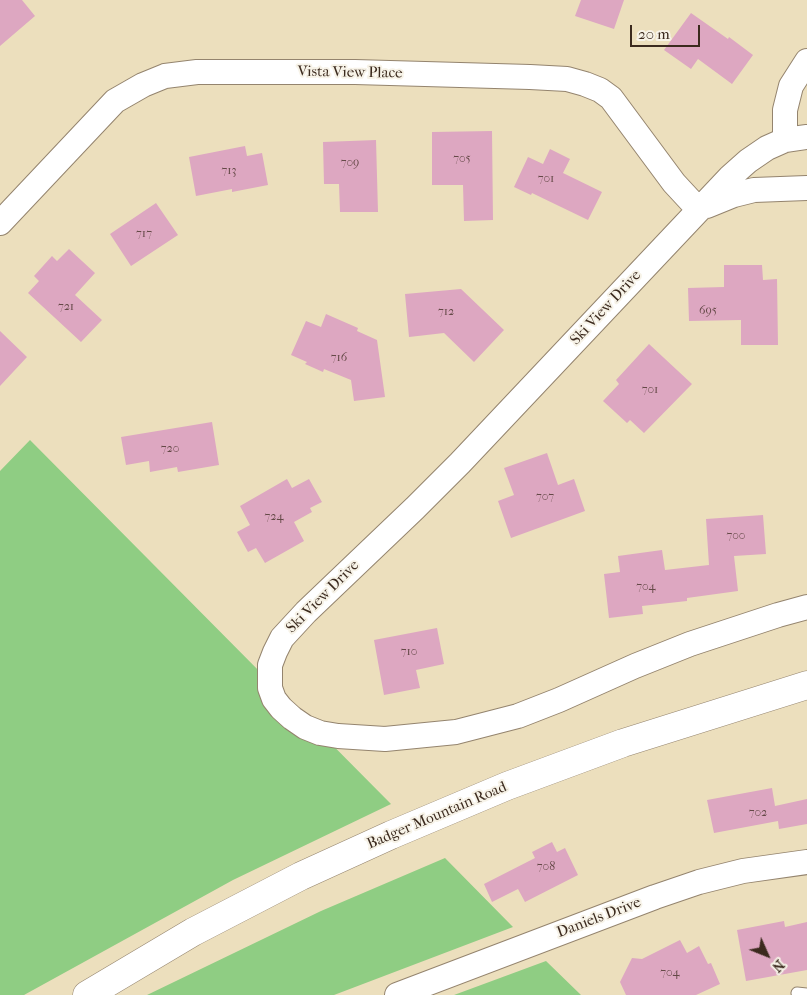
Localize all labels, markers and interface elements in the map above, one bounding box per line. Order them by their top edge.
scale bar [632,15,702,47]
text: 20 m [638,25,670,43]
street label: Vista View Place [297,63,403,83]
house number: 705 [453,152,471,166]
house number: 709 [341,156,359,170]
house number: 713 [222,164,236,178]
house number: 701 [538,172,554,186]
house number: 717 [136,227,152,241]
street label: Ski View Drive [567,267,645,349]
house number: 721 [58,300,74,314]
house number: 695 [699,304,717,318]
house number: 712 [438,305,454,319]
house number: 716 [331,351,347,365]
house number: 701 [642,383,658,397]
house number: 720 [161,442,179,456]
house number: 707 [536,490,554,504]
house number: 724 [264,510,284,524]
house number: 700 [727,529,745,543]
street label: Ski View Drive [283,557,363,637]
house number: 704 [636,580,656,594]
house number: 710 [401,645,417,659]
street label: Badger Mountain Road [364,778,510,854]
house number: 702 [749,806,767,820]
house number: 708 [537,860,555,874]
street label: Daniels Drive [555,894,643,942]
north arrow [742,930,792,980]
text: N [768,956,788,975]
house number: 704 [660,966,680,980]

